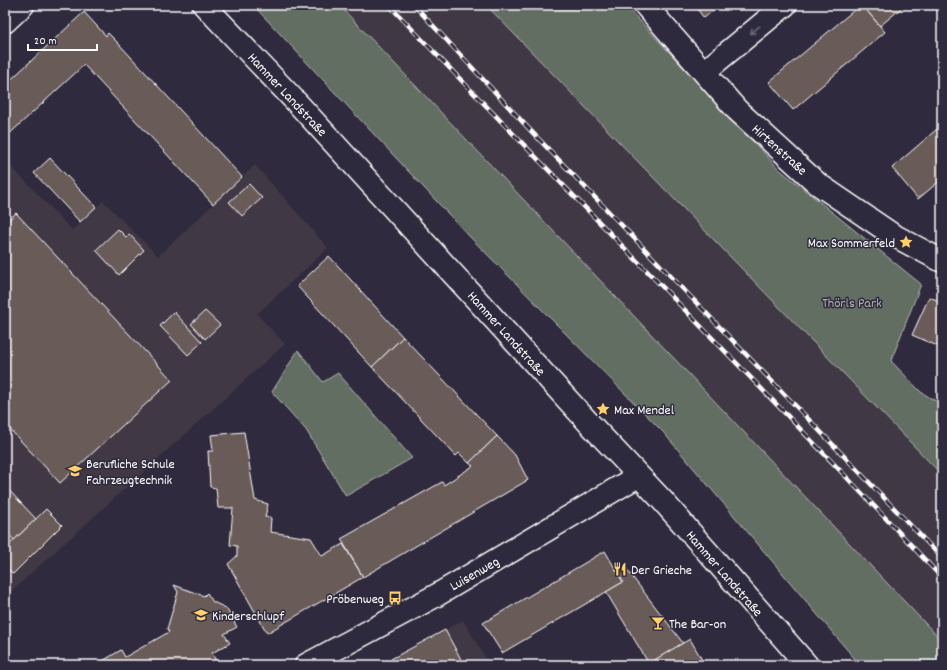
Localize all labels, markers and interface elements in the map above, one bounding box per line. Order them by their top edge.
one-way arrow [750,25,760,34]
scale bar [28,26,97,52]
text: 20 m [34,33,57,50]
street label: Hammer Landstraße [242,49,331,142]
street label: Hirtenstraße [747,120,811,181]
place label: Max Sommerfeld [808,234,895,254]
place icon: Max Sommerfeld [898,234,914,250]
street label: Hammer Landstraße [462,287,549,381]
park label: Thörls Park [822,294,882,314]
place icon: Max Mendel [595,401,611,417]
place label: Max Mendel [614,401,675,421]
place label: Berufliche Schule Fahrzeugtechnik [86,455,175,491]
school or university icon: Berufliche Schule Fahrzeugtechnik [67,463,83,479]
street label: Hammer Landstraße [680,527,767,622]
street label: Luisenweg [447,553,503,597]
restaurant icon: Der Grieche [612,561,628,577]
place label: Der Grieche [631,561,692,581]
place label: Pröbenweg [326,590,384,610]
bus stop icon: Pröbenweg [387,590,403,606]
school or university icon: Kinderschlupf [193,607,209,623]
place label: Kinderschlupf [212,607,285,627]
bar icon: The Bar-on [650,615,666,631]
place label: The Bar-on [669,615,726,635]

